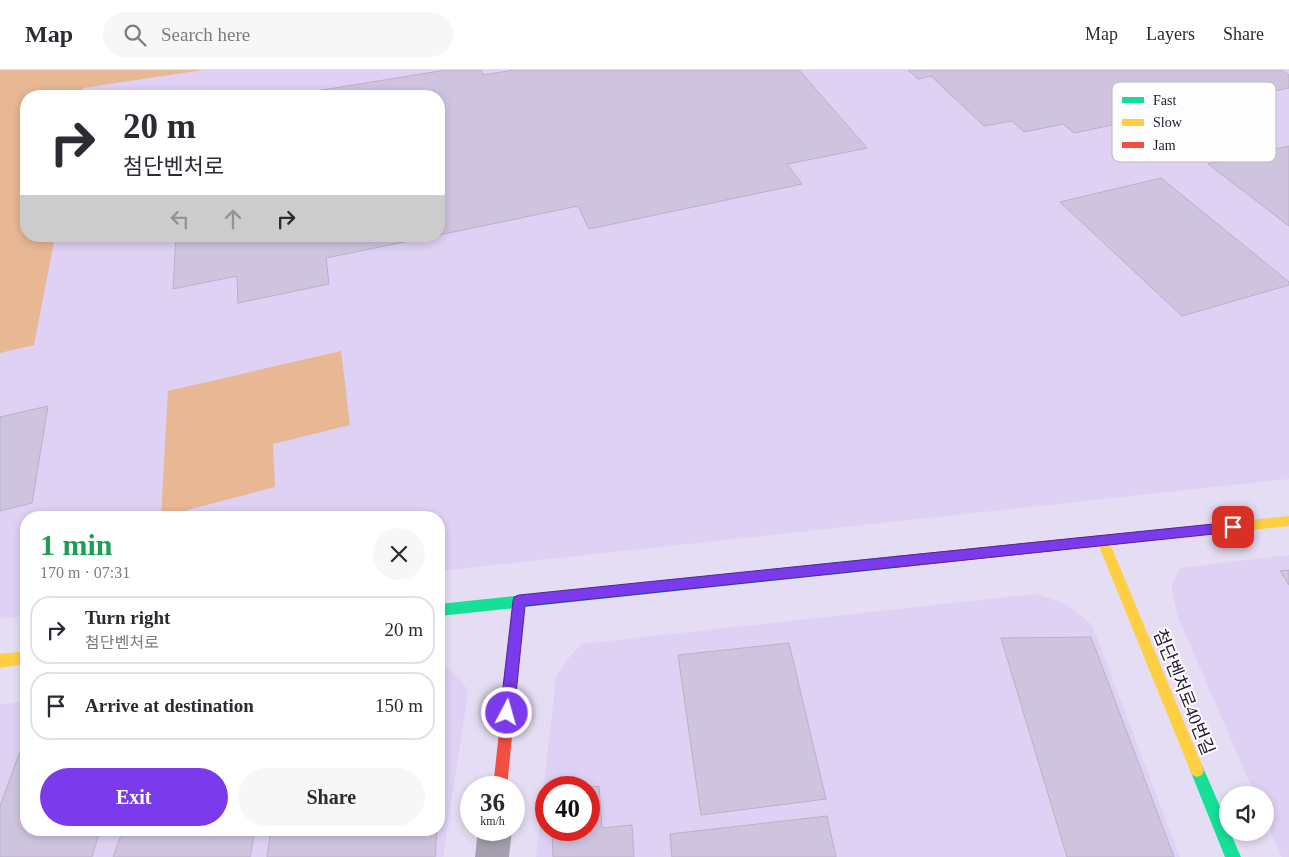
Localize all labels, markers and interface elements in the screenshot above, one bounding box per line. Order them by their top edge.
search box [103,12,453,57]
text: Map [25,21,73,47]
icon: search [121,21,149,49]
text: Search here [161,24,250,45]
text: Map [1085,24,1118,44]
text: Layers [1146,24,1195,44]
text: Share [1223,24,1264,44]
legend [1112,82,1276,162]
text: Fast [1153,93,1176,108]
text: 20 m [123,107,196,146]
icon: right [40,110,105,175]
text: Slow [1153,115,1183,130]
text: Jam [1153,138,1176,153]
text: 첨단벤처로 [123,154,224,179]
icon: left [166,205,194,233]
icon: ahead [219,205,247,233]
icon: right [272,205,300,233]
pin [1212,506,1254,548]
icon: arrive [1219,513,1247,541]
text: 1 min [40,528,113,561]
button: close [373,528,425,580]
text: 170 m · 07:31 [40,564,130,581]
text: Turn right [85,607,170,628]
icon: right [42,616,70,644]
text: 20 m [384,619,423,640]
street label: 첨단벤처로40번길 [1150,626,1218,758]
text: 첨단벤처로 [85,634,159,651]
position arrow [480,686,532,738]
icon: arrive [42,692,70,720]
text: Arrive at destination [85,695,254,716]
text: 150 m [375,695,423,716]
button: Exit [40,768,228,826]
button: Share [238,768,425,826]
speed limit sign: 40 [535,776,600,841]
map controls [1219,786,1274,841]
button: sound [1219,786,1274,841]
text: 36 [480,789,505,816]
text: km/h [480,814,505,828]

